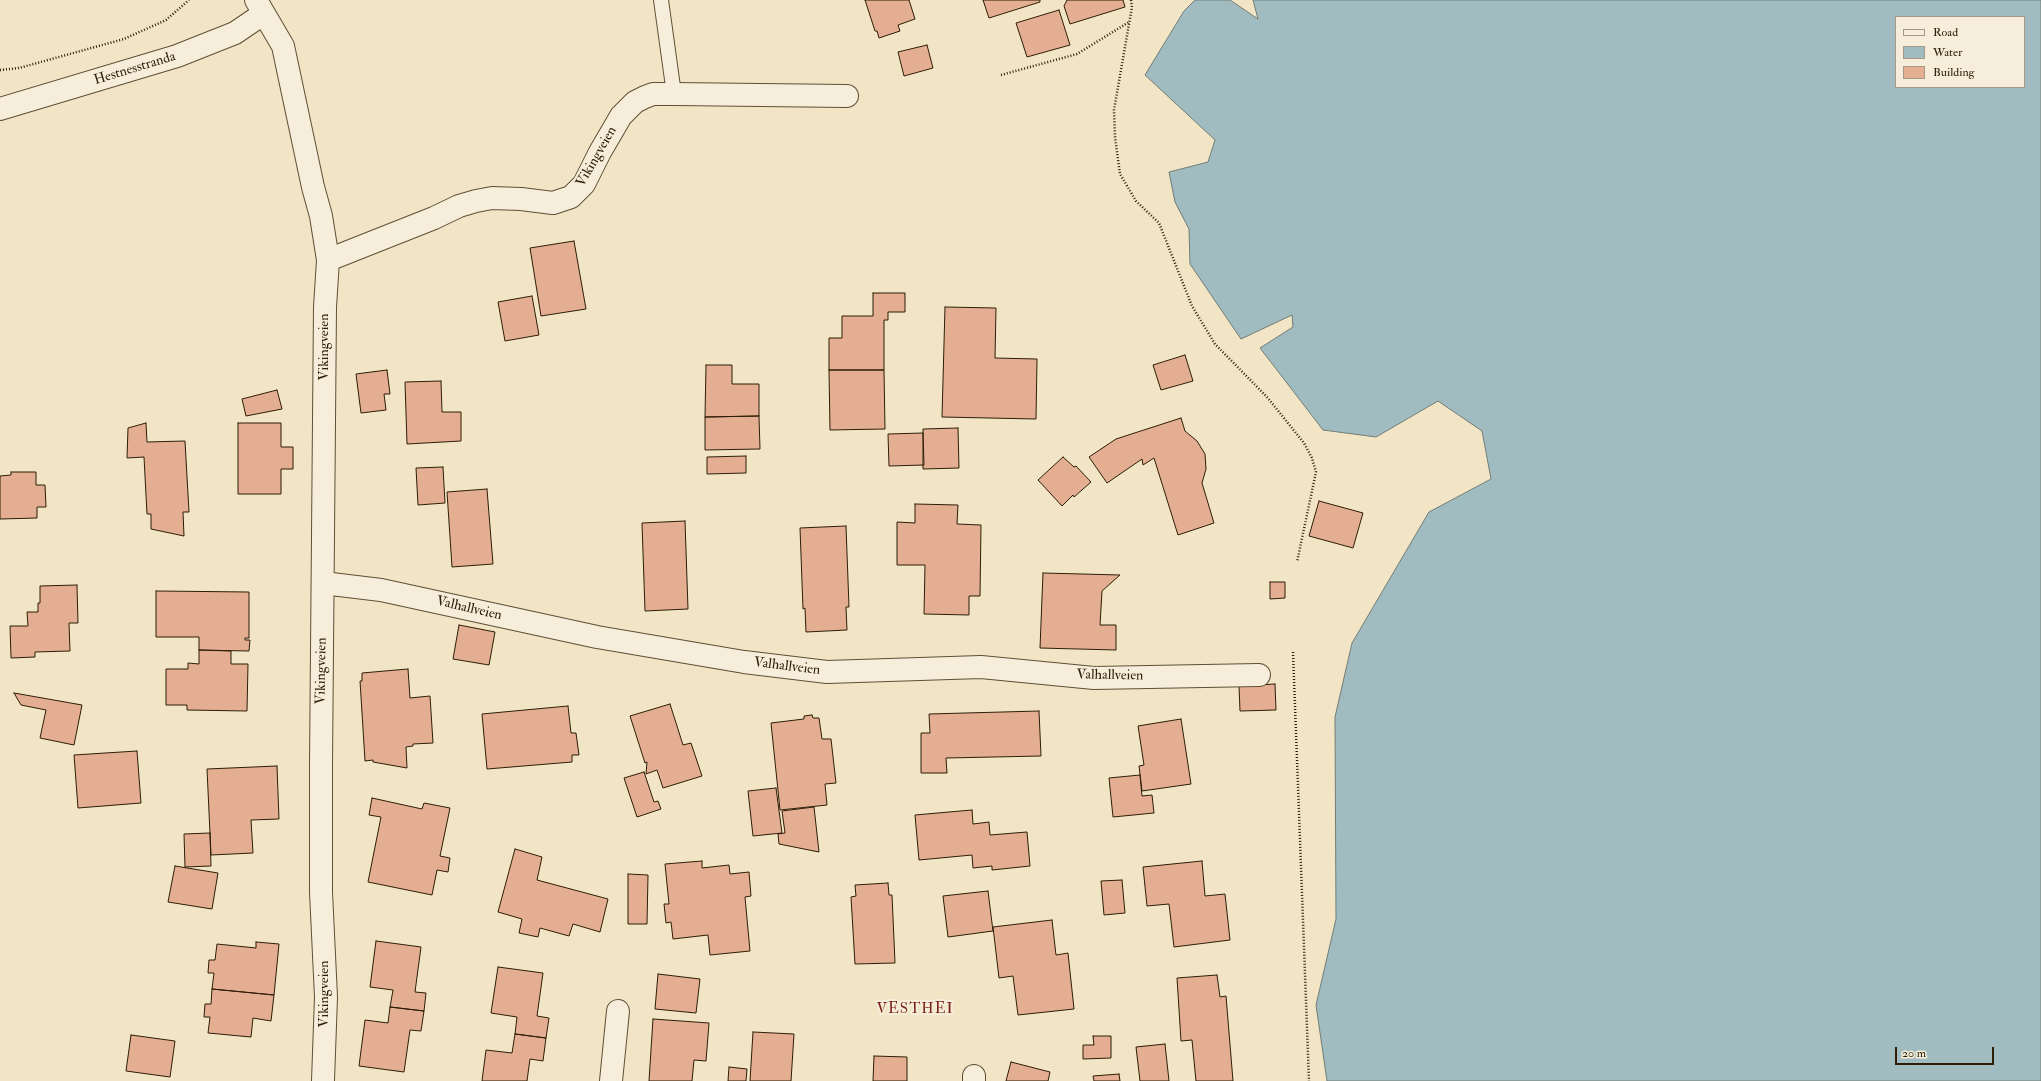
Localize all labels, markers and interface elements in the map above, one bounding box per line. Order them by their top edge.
legend [1895,16,2025,88]
text: Road [1933,25,1958,40]
text: Water [1933,45,1962,60]
street label: Hestnesstranda [92,49,178,89]
text: Building [1933,65,1974,80]
street label: Vikingveien [573,124,621,190]
street label: Vikingveien [317,314,333,380]
street label: Valhallveien [435,593,503,625]
street label: Vikingveien [313,637,331,705]
street label: Valhallveien [753,655,821,679]
street label: Valhallveien [1076,667,1144,685]
street label: Vikingveien [317,961,333,1027]
district label: VESTHEI [877,1001,953,1019]
scale bar [1897,1039,1996,1065]
text: 20 m [1902,1046,1926,1061]

